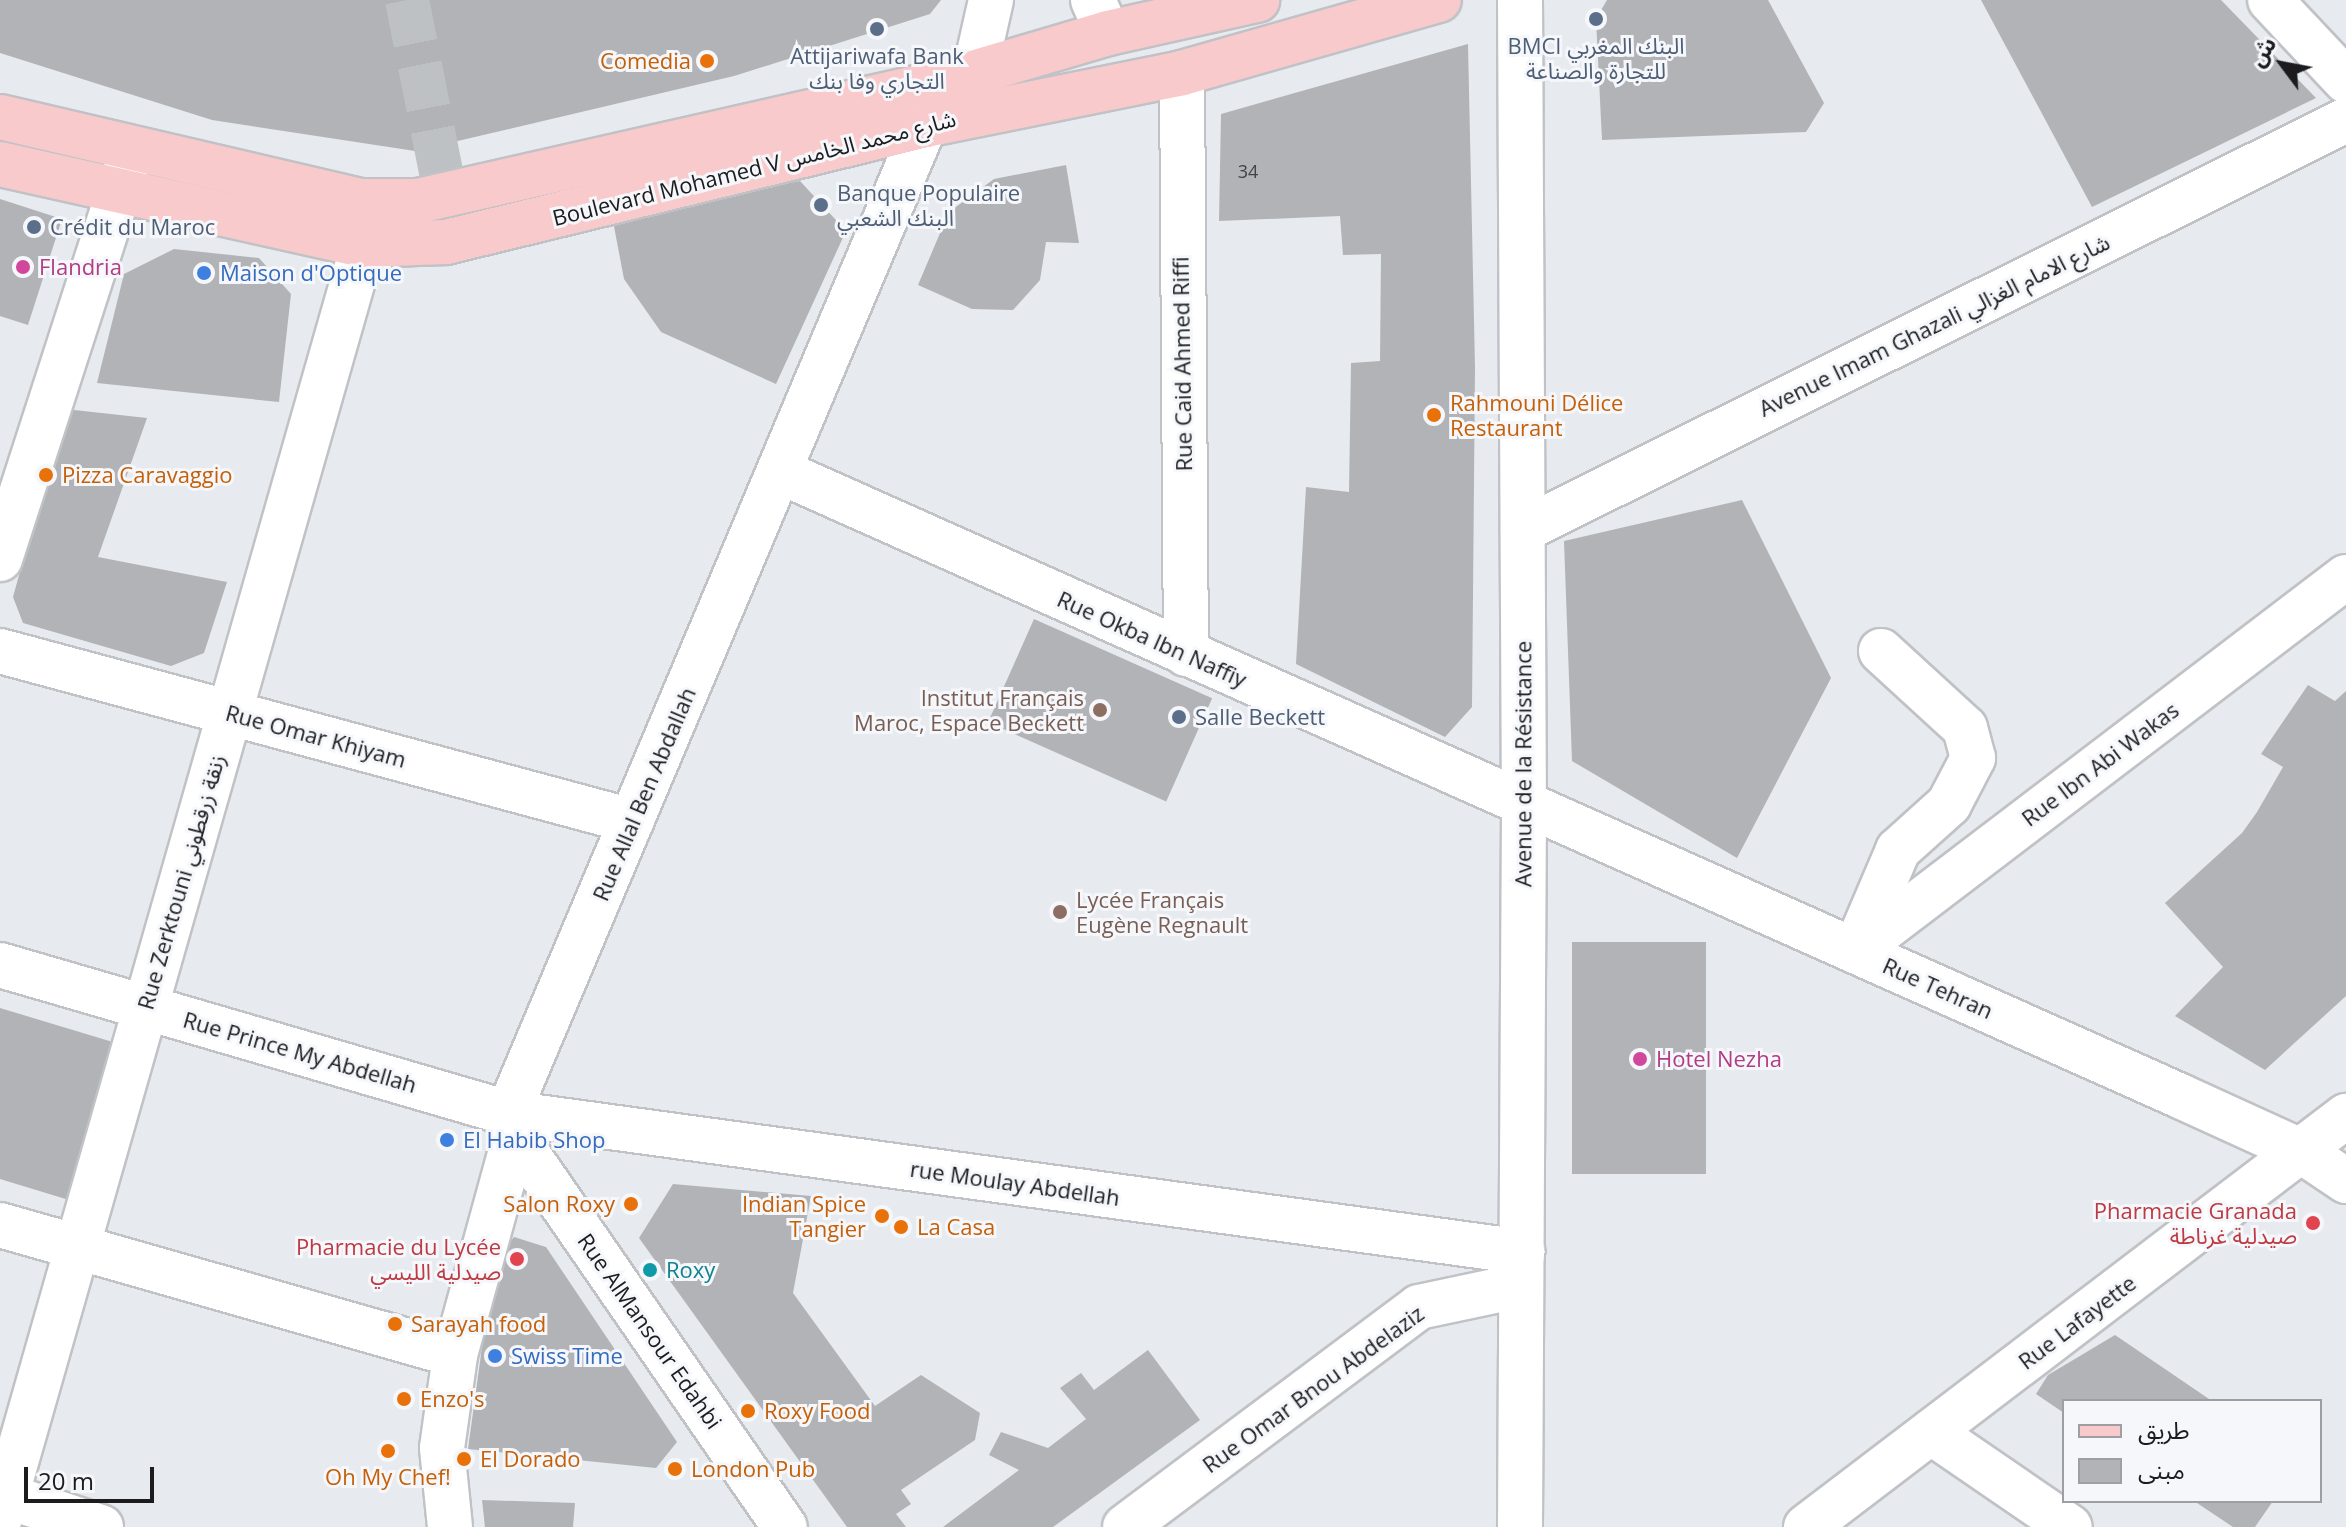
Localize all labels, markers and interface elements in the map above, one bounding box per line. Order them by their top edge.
marker: BMCI البنك المغربي للتجارة والصناعة [1587,10,1605,28]
marker: Attijariwafa Bank التجاري وفا بنك [868,20,886,38]
north arrow [2242,24,2322,104]
text: ش [2241,31,2282,72]
place label: BMCI البنك المغربي للتجارة والصناعة [1507,32,1685,84]
place label: Attijariwafa Bank التجاري وفا بنك [790,42,964,94]
place label: Comedia [600,48,691,74]
marker: Comedia [698,52,716,70]
street label: Boulevard Mohamed V شارع محمد الخامس [550,105,958,231]
house number: 34 [1238,160,1258,182]
place label: Banque Populaire البنك الشعبي [837,179,1020,230]
marker: Banque Populaire البنك الشعبي [812,196,830,214]
place label: Crédit du Maroc [50,214,215,240]
marker: Crédit du Maroc [25,218,43,236]
street label: Avenue Imam Ghazali شارع الامام الغزالي [1754,228,2114,422]
place label: Flandria [39,254,122,280]
street label: Rue Caid Ahmed Riffi [1167,256,1197,472]
marker: Flandria [14,258,32,276]
place label: Maison d'Optique [220,260,402,286]
marker: Maison d'Optique [195,264,213,282]
place label: Rahmouni Délice Restaurant [1450,389,1623,440]
marker: Rahmouni Délice Restaurant [1425,406,1443,424]
place label: Pizza Caravaggio [62,462,233,488]
marker: Pizza Caravaggio [37,466,55,484]
street label: Rue Okba Ibn Naffiy [1053,585,1251,693]
street label: Avenue de la Résistance [1510,641,1536,887]
street label: Rue Allal Ben Abdallah [587,683,701,905]
place label: Institut Français Maroc, Espace Beckett [854,684,1084,736]
street label: Rue Ibn Abi Wakas [2016,696,2184,832]
street label: Rue Omar Khiyam [223,699,409,773]
marker: Institut Français Maroc, Espace Beckett [1091,701,1109,719]
place label: Salle Beckett [1195,704,1325,730]
marker: Salle Beckett [1170,708,1188,726]
street label: Rue Zerktouni زنقة زرقطوني [132,751,230,1013]
place label: Lycée Français Eugène Regnault [1076,886,1248,938]
marker: Lycée Français Eugène Regnault [1051,903,1069,921]
street label: Rue Tehran [1879,952,1997,1024]
street label: Rue Prince My Abdellah [180,1006,420,1098]
place label: Hotel Nezha [1656,1046,1782,1072]
marker: Hotel Nezha [1631,1050,1649,1068]
place label: El Habib Shop [463,1127,605,1153]
marker: El Habib Shop [438,1131,456,1149]
street label: rue Moulay Abdellah [908,1155,1122,1211]
place label: Indian Spice Tangier [742,1190,866,1242]
place label: Salon Roxy [503,1191,615,1217]
marker: Salon Roxy [622,1195,640,1213]
place label: Pharmacie Granada صيدلية غرناطة [2094,1197,2297,1248]
marker: Indian Spice Tangier [873,1207,891,1225]
place label: La Casa [917,1214,995,1240]
marker: Pharmacie Granada صيدلية غرناطة [2304,1214,2322,1232]
marker: La Casa [892,1218,910,1236]
street label: Rue AlMansour Edahbi [573,1228,727,1434]
place label: Pharmacie du Lycée صيدلية الليسي [296,1233,501,1284]
marker: Pharmacie du Lycée صيدلية الليسي [508,1250,526,1268]
place label: Roxy [666,1257,715,1283]
marker: Roxy [641,1261,659,1279]
street label: Rue Lafayette [2013,1269,2141,1375]
street label: Rue Omar Bnou Abdelaziz [1197,1300,1429,1478]
place label: Sarayah food [411,1311,546,1337]
marker: Sarayah food [386,1315,404,1333]
place label: Swiss Time [511,1343,623,1369]
marker: Swiss Time [486,1347,504,1365]
place label: Enzo's [420,1386,485,1412]
marker: Enzo's [395,1390,413,1408]
place label: Roxy Food [764,1398,870,1424]
legend [2062,1399,2322,1503]
marker: Roxy Food [739,1402,757,1420]
text: طريق [2138,1413,2190,1446]
marker: Oh My Chef! [379,1442,397,1460]
place label: El Dorado [480,1446,581,1472]
marker: El Dorado [455,1450,473,1468]
scale bar [28,1451,158,1501]
text: مبنى [2138,1453,2185,1486]
place label: London Pub [691,1456,815,1482]
marker: London Pub [666,1460,684,1478]
text: 20 m [38,1464,94,1497]
place label: Oh My Chef! [325,1464,451,1490]

